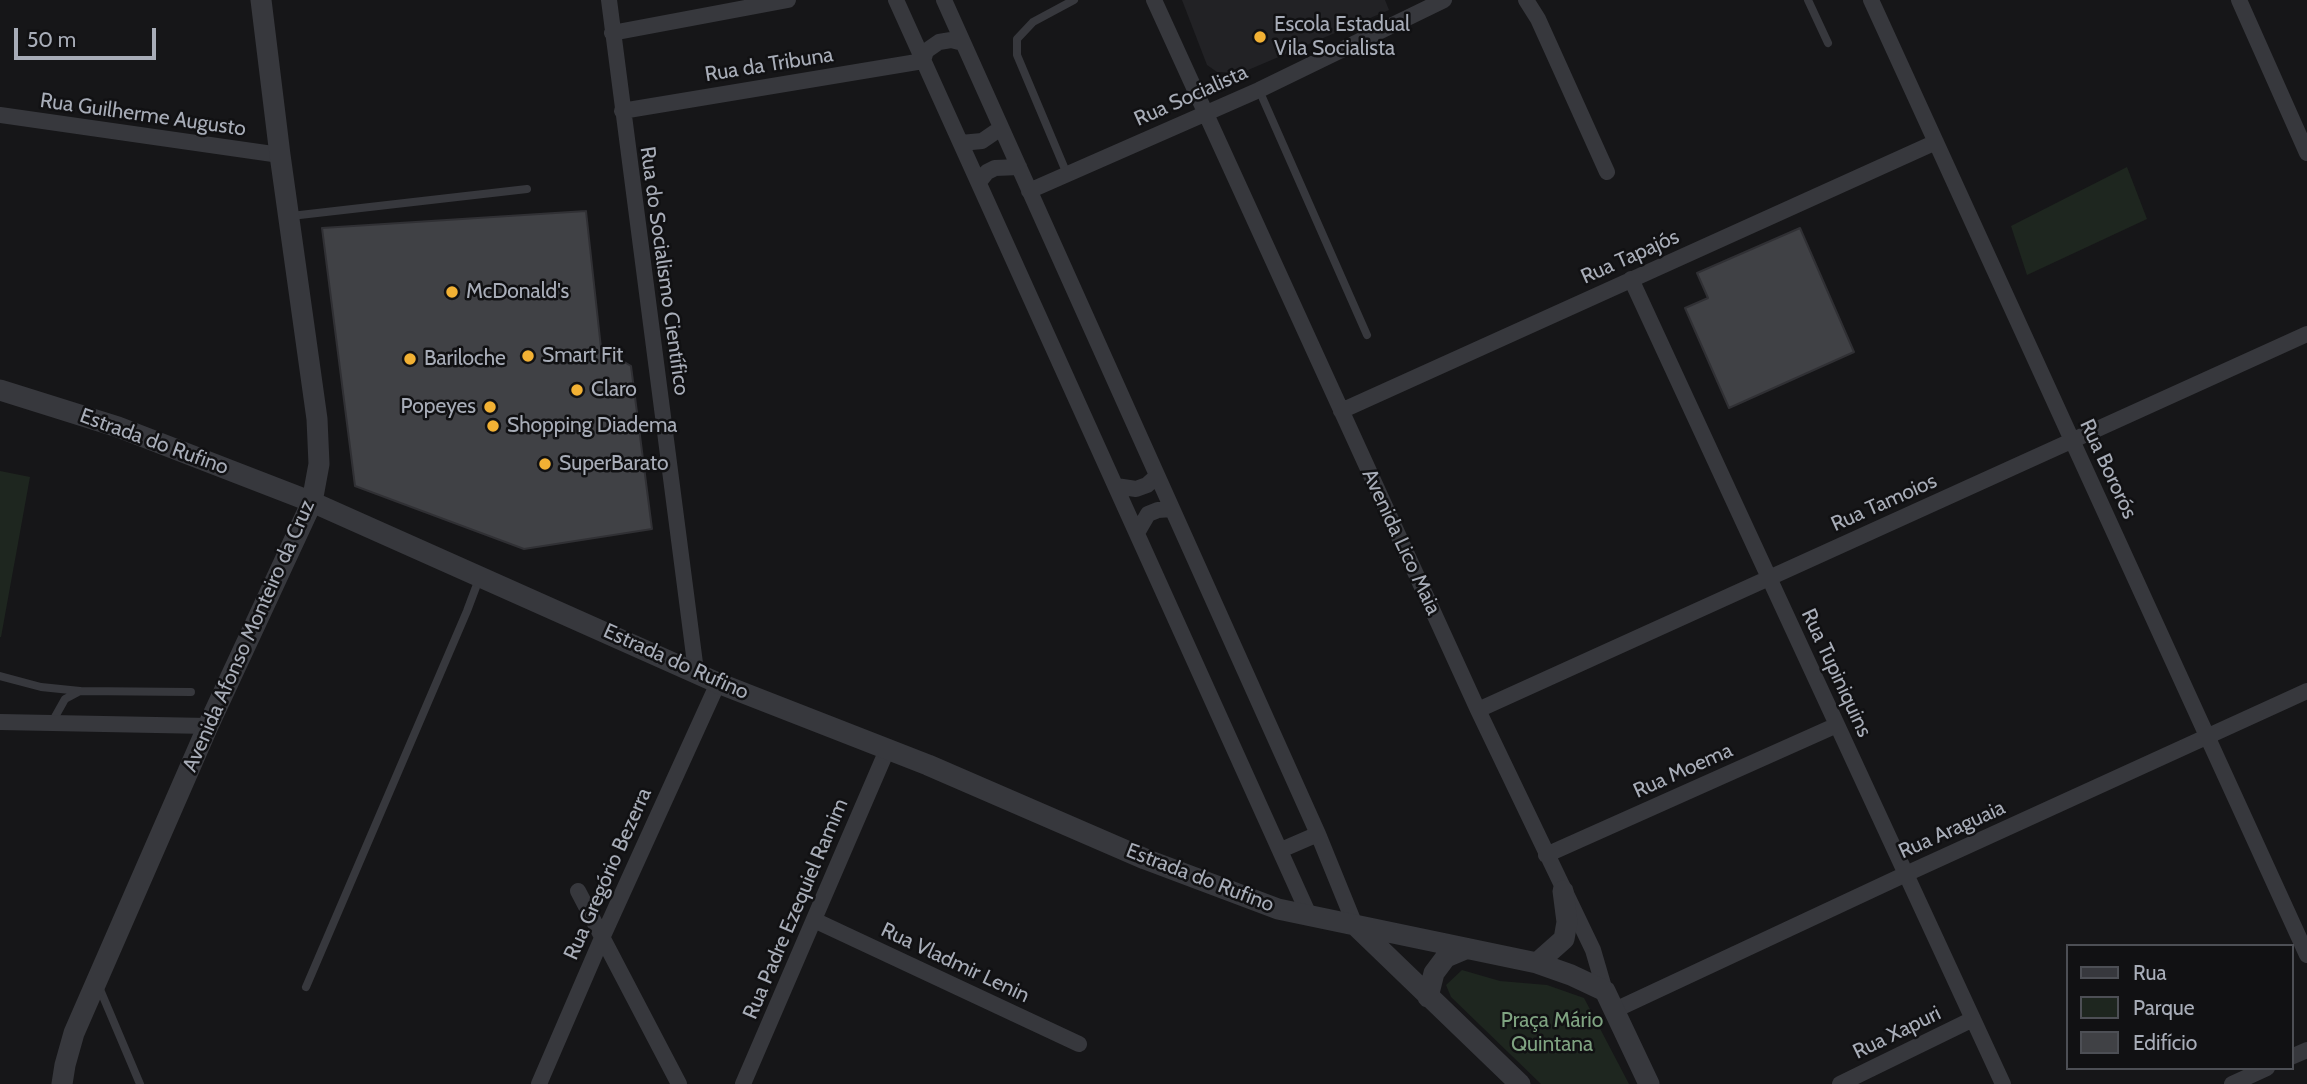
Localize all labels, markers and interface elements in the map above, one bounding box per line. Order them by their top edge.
place label: Escola Estadual Vila Socialista [1274,12,1410,62]
scale bar [18,14,159,58]
text: 50 m [27,27,76,52]
marker: Escola Estadual Vila Socialista [1252,29,1268,45]
street label: Rua da Tribuna [703,42,835,88]
street label: Rua Socialista [1130,60,1252,132]
street label: Rua Guilherme Augusto [38,88,248,142]
street label: Rua do Socialismo Científico [634,145,694,397]
street label: Rua Tapajós [1577,224,1683,290]
place label: McDonald's [466,279,569,305]
marker: McDonald's [444,284,460,300]
place label: Smart Fit [542,343,623,369]
place label: Bariloche [424,346,506,372]
marker: Smart Fit [520,348,536,364]
marker: Bariloche [402,351,418,367]
place label: Claro [591,377,637,403]
marker: Claro [569,382,585,398]
place label: Popeyes [401,394,476,420]
marker: Popeyes [482,399,498,415]
street label: Estrada do Rufino [76,403,232,481]
place label: Shopping Diadema [507,413,677,439]
street label: Rua Bororós [2074,415,2142,523]
marker: Shopping Diadema [485,418,501,434]
place label: SuperBarato [559,451,668,477]
marker: SuperBarato [537,456,553,472]
street label: Avenida Lico Maia [1356,465,1446,619]
street label: Rua Tamoios [1827,469,1941,537]
street label: Avenida Afonso Monteiro da Cruz [178,496,320,776]
street label: Rua Tupiniquins [1795,605,1877,741]
street label: Estrada do Rufino [599,619,753,705]
street label: Rua Moema [1630,738,1736,804]
street label: Rua Gregório Bezerra [559,784,657,964]
street label: Rua Padre Ezequiel Ramim [738,795,854,1023]
street label: Rua Araguaia [1895,795,2009,865]
street label: Estrada do Rufino [1122,838,1278,918]
street label: Rua Vladmir Lenin [877,918,1033,1008]
legend [2066,944,2293,1070]
text: Rua [2133,960,2167,985]
text: Parque [2133,995,2195,1020]
street label: Rua Xapuri [1849,1001,1945,1065]
park label: Praça Mário Quintana [1501,1008,1603,1058]
text: Edifício [2133,1030,2197,1055]

